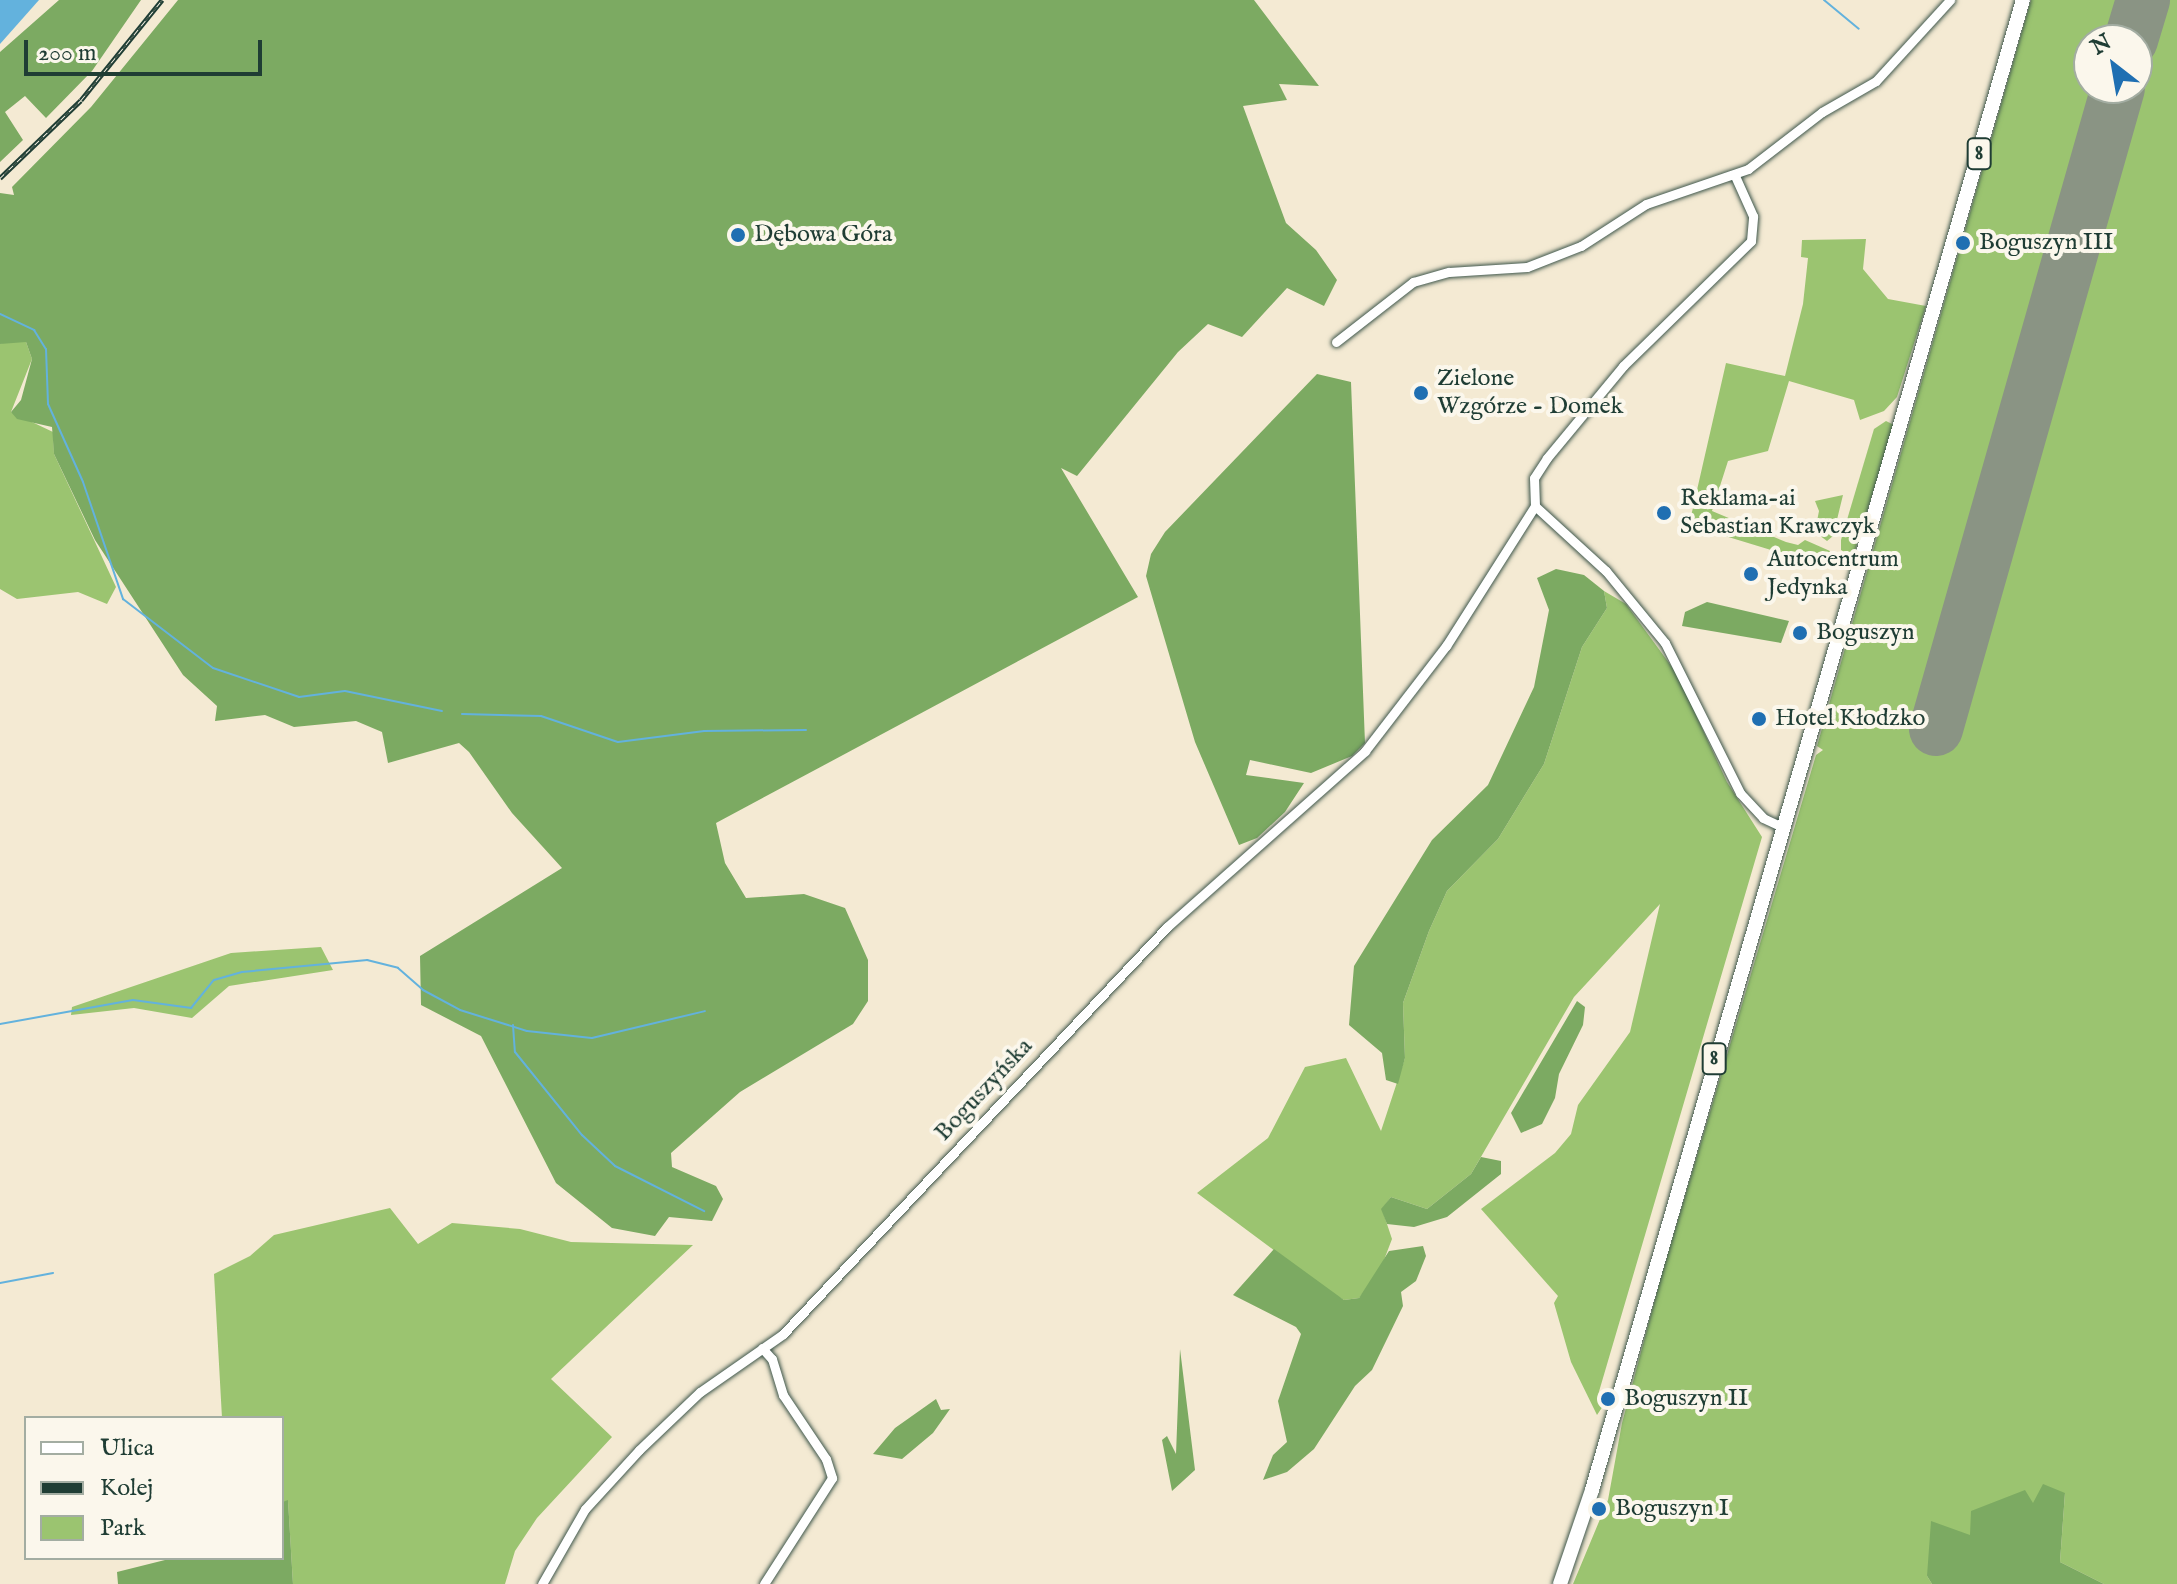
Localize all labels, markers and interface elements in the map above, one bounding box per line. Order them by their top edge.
scale bar [28,24,266,74]
north arrow [2073,24,2153,104]
text: N [2086,28,2117,62]
text: 200 m [38,38,97,69]
road number: 8 [1965,136,1993,172]
place label: Dębowa Góra [754,221,892,249]
marker: Dębowa Góra [729,226,747,244]
place label: Boguszyn III [1979,229,2114,257]
marker: Boguszyn III [1954,234,1972,252]
place label: Zielone Wzgórze - Domek [1437,365,1623,421]
marker: Zielone Wzgórze - Domek [1412,384,1430,402]
place label: Reklama-ai Sebastian Krawczyk [1680,485,1876,541]
marker: Reklama-ai Sebastian Krawczyk [1655,504,1673,522]
place label: Autocentrum Jedynka [1767,546,1899,602]
marker: Autocentrum Jedynka [1742,565,1760,583]
place label: Boguszyn [1816,619,1914,647]
marker: Boguszyn [1791,624,1809,642]
place label: Hotel Kłodzko [1775,705,1925,733]
marker: Hotel Kłodzko [1750,710,1768,728]
street label: Boguszyńska [929,1033,1039,1147]
road number: 8 [1700,1041,1728,1077]
place label: Boguszyn II [1624,1385,1748,1413]
marker: Boguszyn II [1599,1390,1617,1408]
legend [24,1416,284,1560]
text: Ulica [100,1433,154,1464]
text: Kolej [100,1473,153,1504]
place label: Boguszyn I [1615,1495,1729,1523]
marker: Boguszyn I [1590,1500,1608,1518]
text: Park [100,1513,146,1544]

